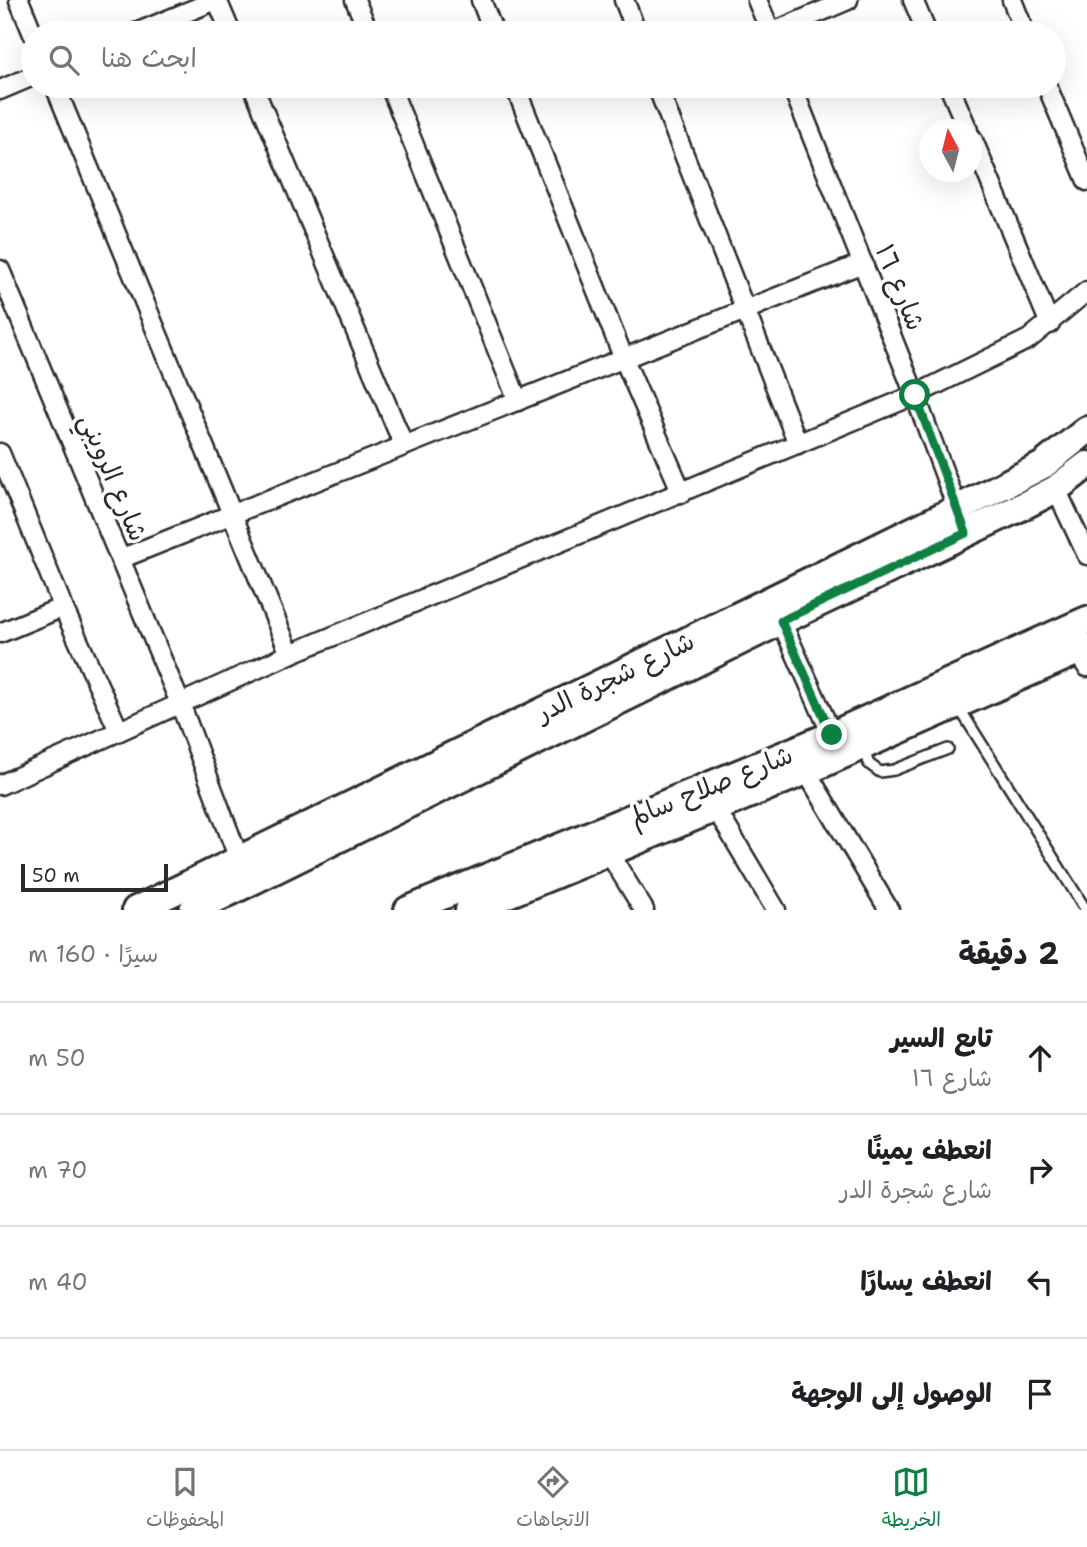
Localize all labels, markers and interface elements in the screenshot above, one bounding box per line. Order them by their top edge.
search box [21,21,1066,98]
text: ابحث هنا [101,40,197,75]
icon: search [45,41,83,79]
north arrow [919,119,982,182]
street label: شارع ١٦ [867,239,934,336]
route start [899,379,930,410]
street label: شارع الرويني [66,408,157,548]
street label: شارع شجرة الدر [528,623,700,731]
route end [816,719,847,750]
street label: شارع صلاح سالم [624,736,799,836]
scale bar [21,861,168,893]
text: 50 m [32,863,80,888]
text: 2 دقيقة [958,933,1059,974]
text: سيرًا · 160 m [28,939,158,969]
text: تابع السير [890,1020,992,1055]
icon: ahead [1021,1039,1059,1077]
text: 50 m [28,1043,86,1073]
text: شارع ١٦ [912,1063,992,1093]
text: انعطف يمينًا [867,1132,992,1167]
icon: right [1021,1151,1059,1189]
text: 70 m [28,1155,87,1185]
text: شارع شجرة الدر [840,1175,992,1205]
text: انعطف يسارًا [860,1263,992,1298]
icon: left [1021,1263,1059,1301]
text: 40 m [28,1267,88,1297]
text: الوصول إلى الوجهة [791,1375,992,1410]
icon: arrive [1021,1375,1059,1413]
tab: المحفوظات [146,1463,224,1536]
tab: الاتجاهات [516,1463,590,1536]
tab: الخريطة [882,1463,941,1536]

